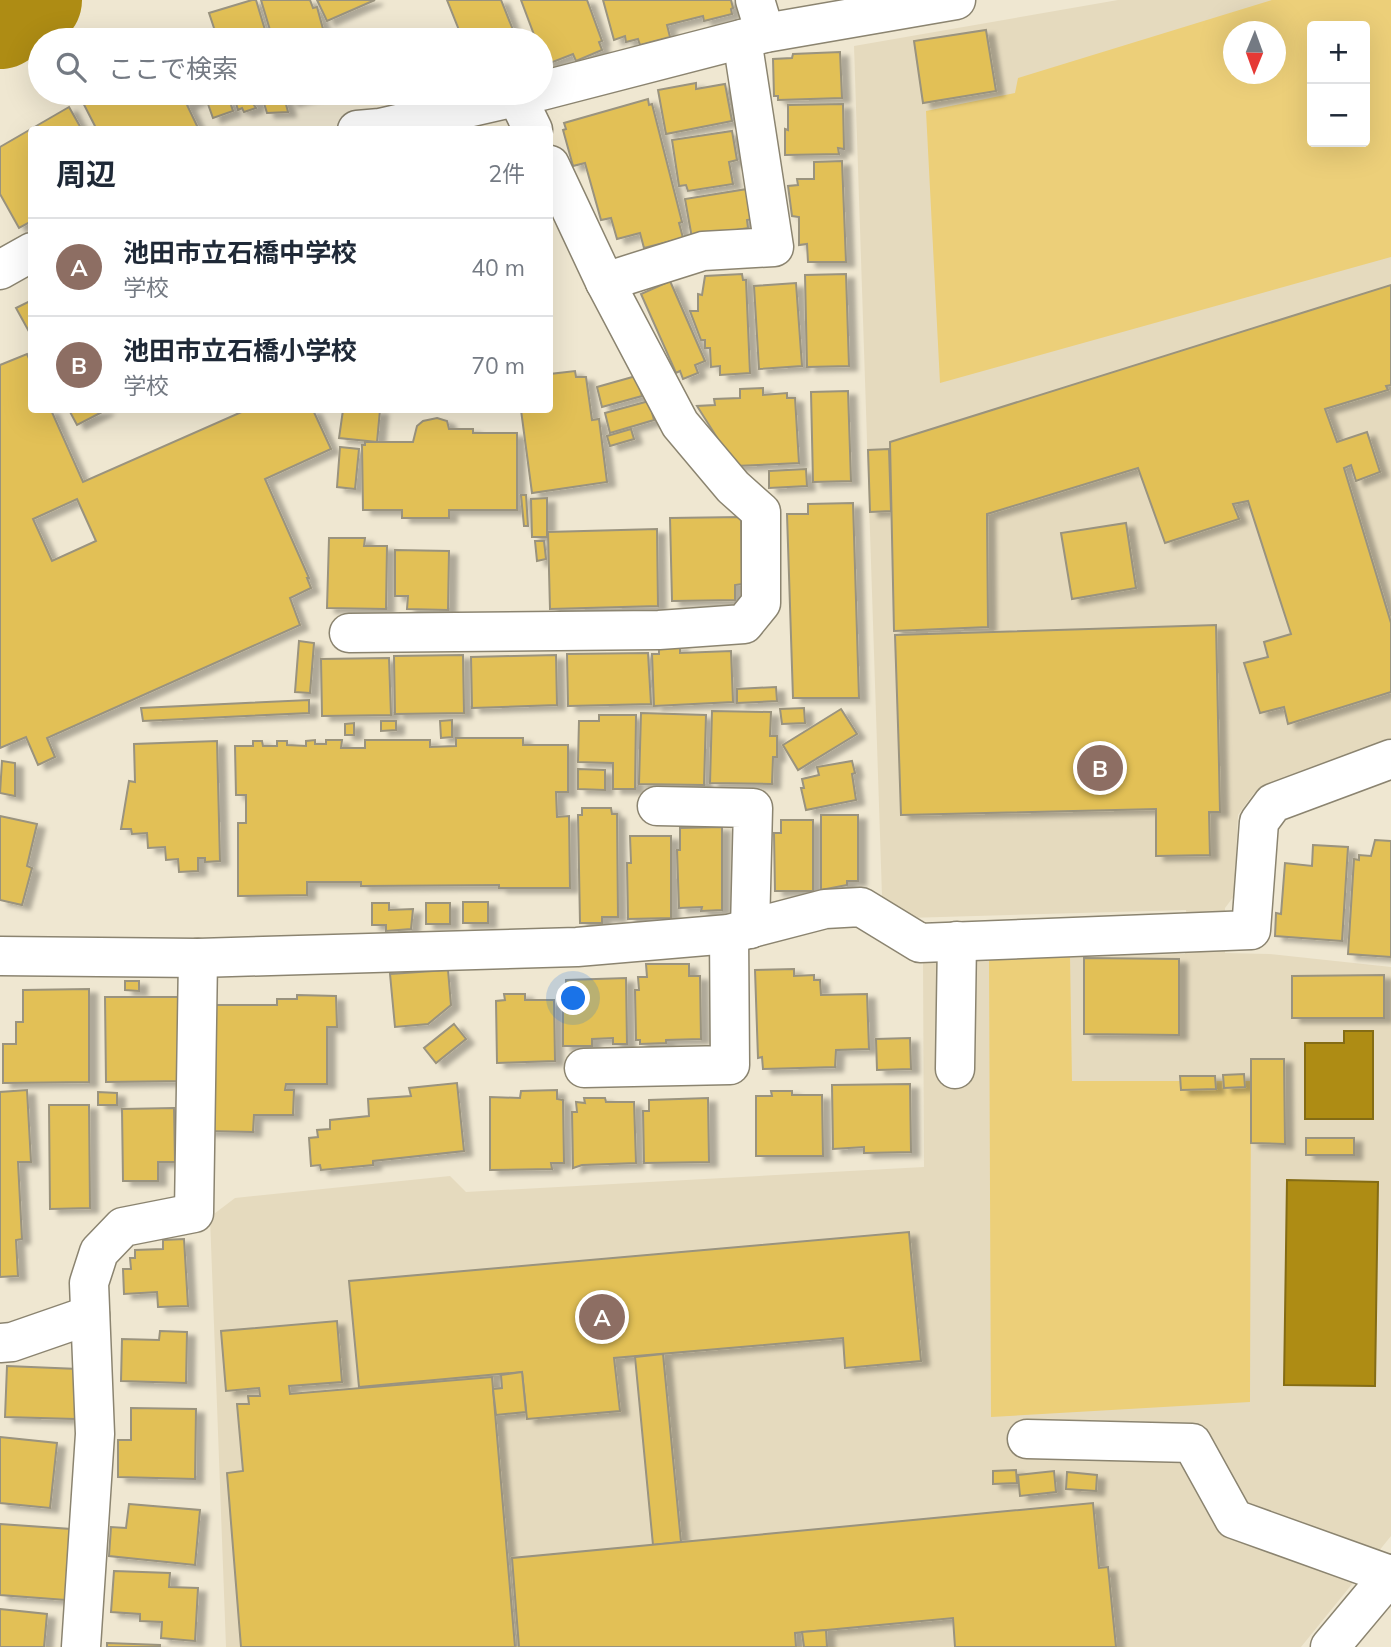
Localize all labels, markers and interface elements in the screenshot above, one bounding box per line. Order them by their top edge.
north arrow [1223,21,1286,84]
map controls [1307,21,1370,147]
button: + [1307,21,1370,84]
search box [28,28,553,105]
icon: search [52,48,90,86]
text: ここで検索 [108,52,238,85]
button: − [1307,84,1370,147]
text: 周辺 [56,155,116,193]
text: 2件 [488,159,525,188]
text: 池田市立石橋中学校 [123,236,357,269]
text: A [70,253,88,282]
text: 40 m [471,253,525,282]
text: 学校 [123,273,169,302]
text: 池田市立石橋小学校 [123,334,357,367]
text: B [71,351,87,380]
text: 70 m [471,351,525,380]
text: 学校 [123,371,169,400]
pin: B [1077,742,1123,794]
your location [556,981,590,1015]
pin: A [579,1291,625,1343]

